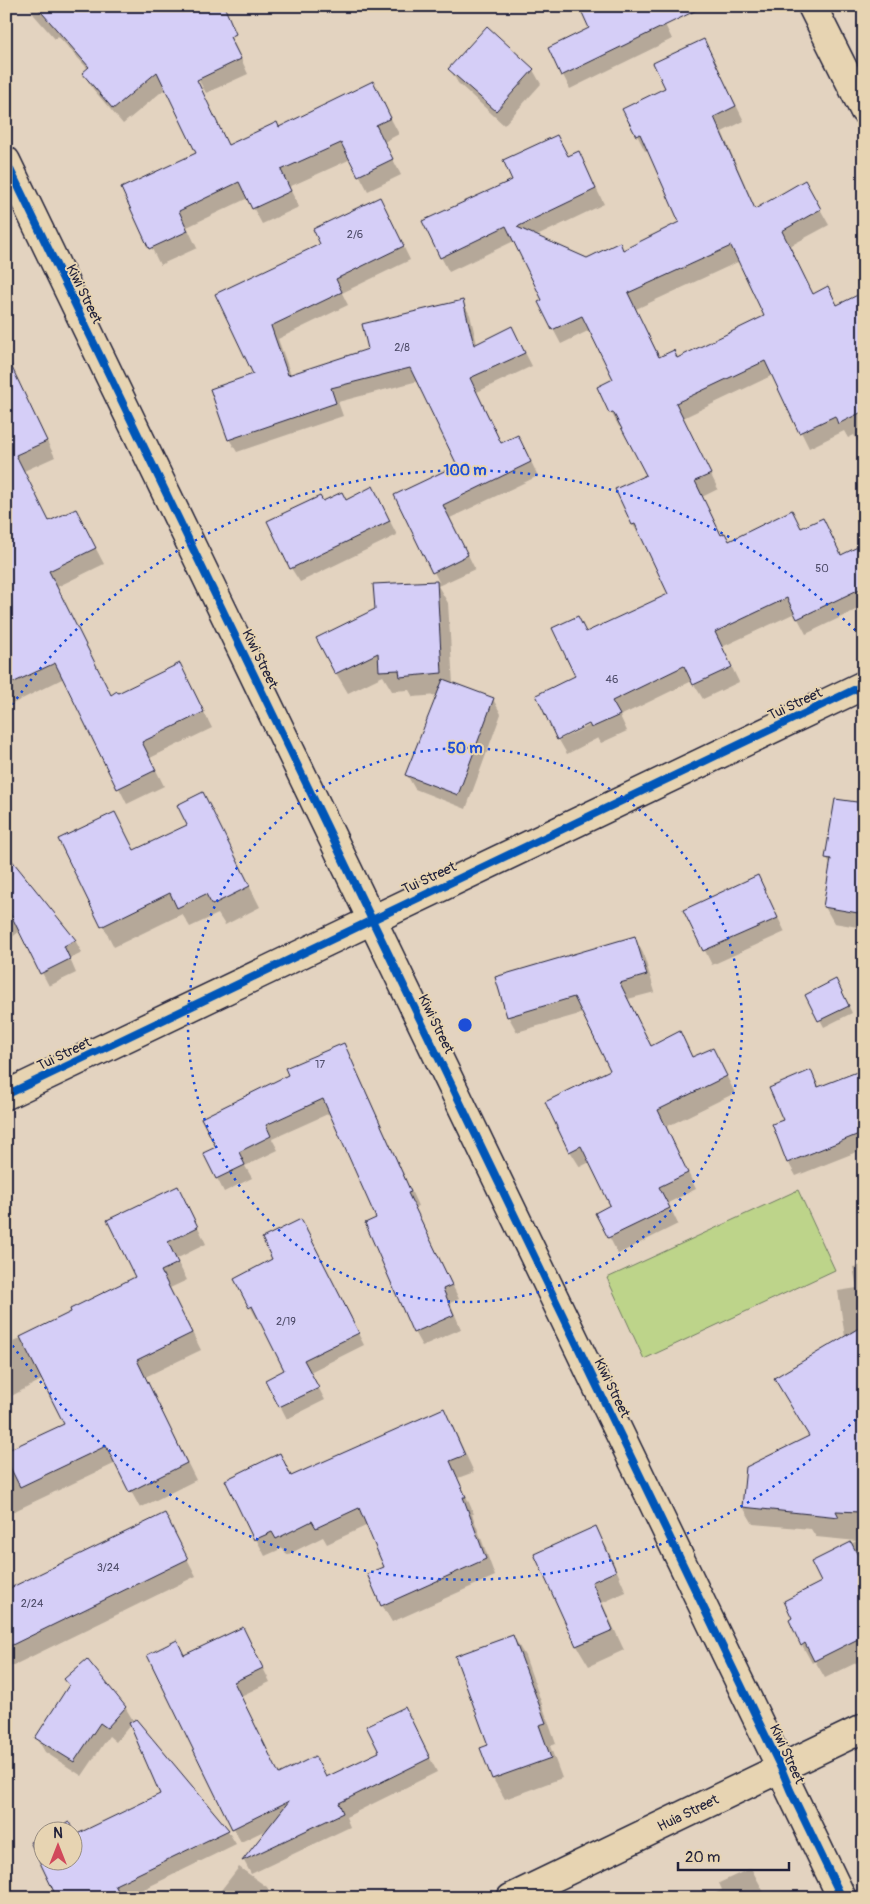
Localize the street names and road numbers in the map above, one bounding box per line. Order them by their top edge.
street label: Kiwi Street [62,262,106,327]
street label: Kiwi Street [238,627,282,692]
street label: Tui Street [765,684,825,724]
street label: Tui Street [399,858,459,898]
street label: Kiwi Street [414,992,458,1057]
street label: Tui Street [34,1034,94,1074]
street label: Kiwi Street [590,1356,634,1421]
street label: Kiwi Street [766,1721,808,1787]
street label: Huia Street [655,1791,722,1835]

